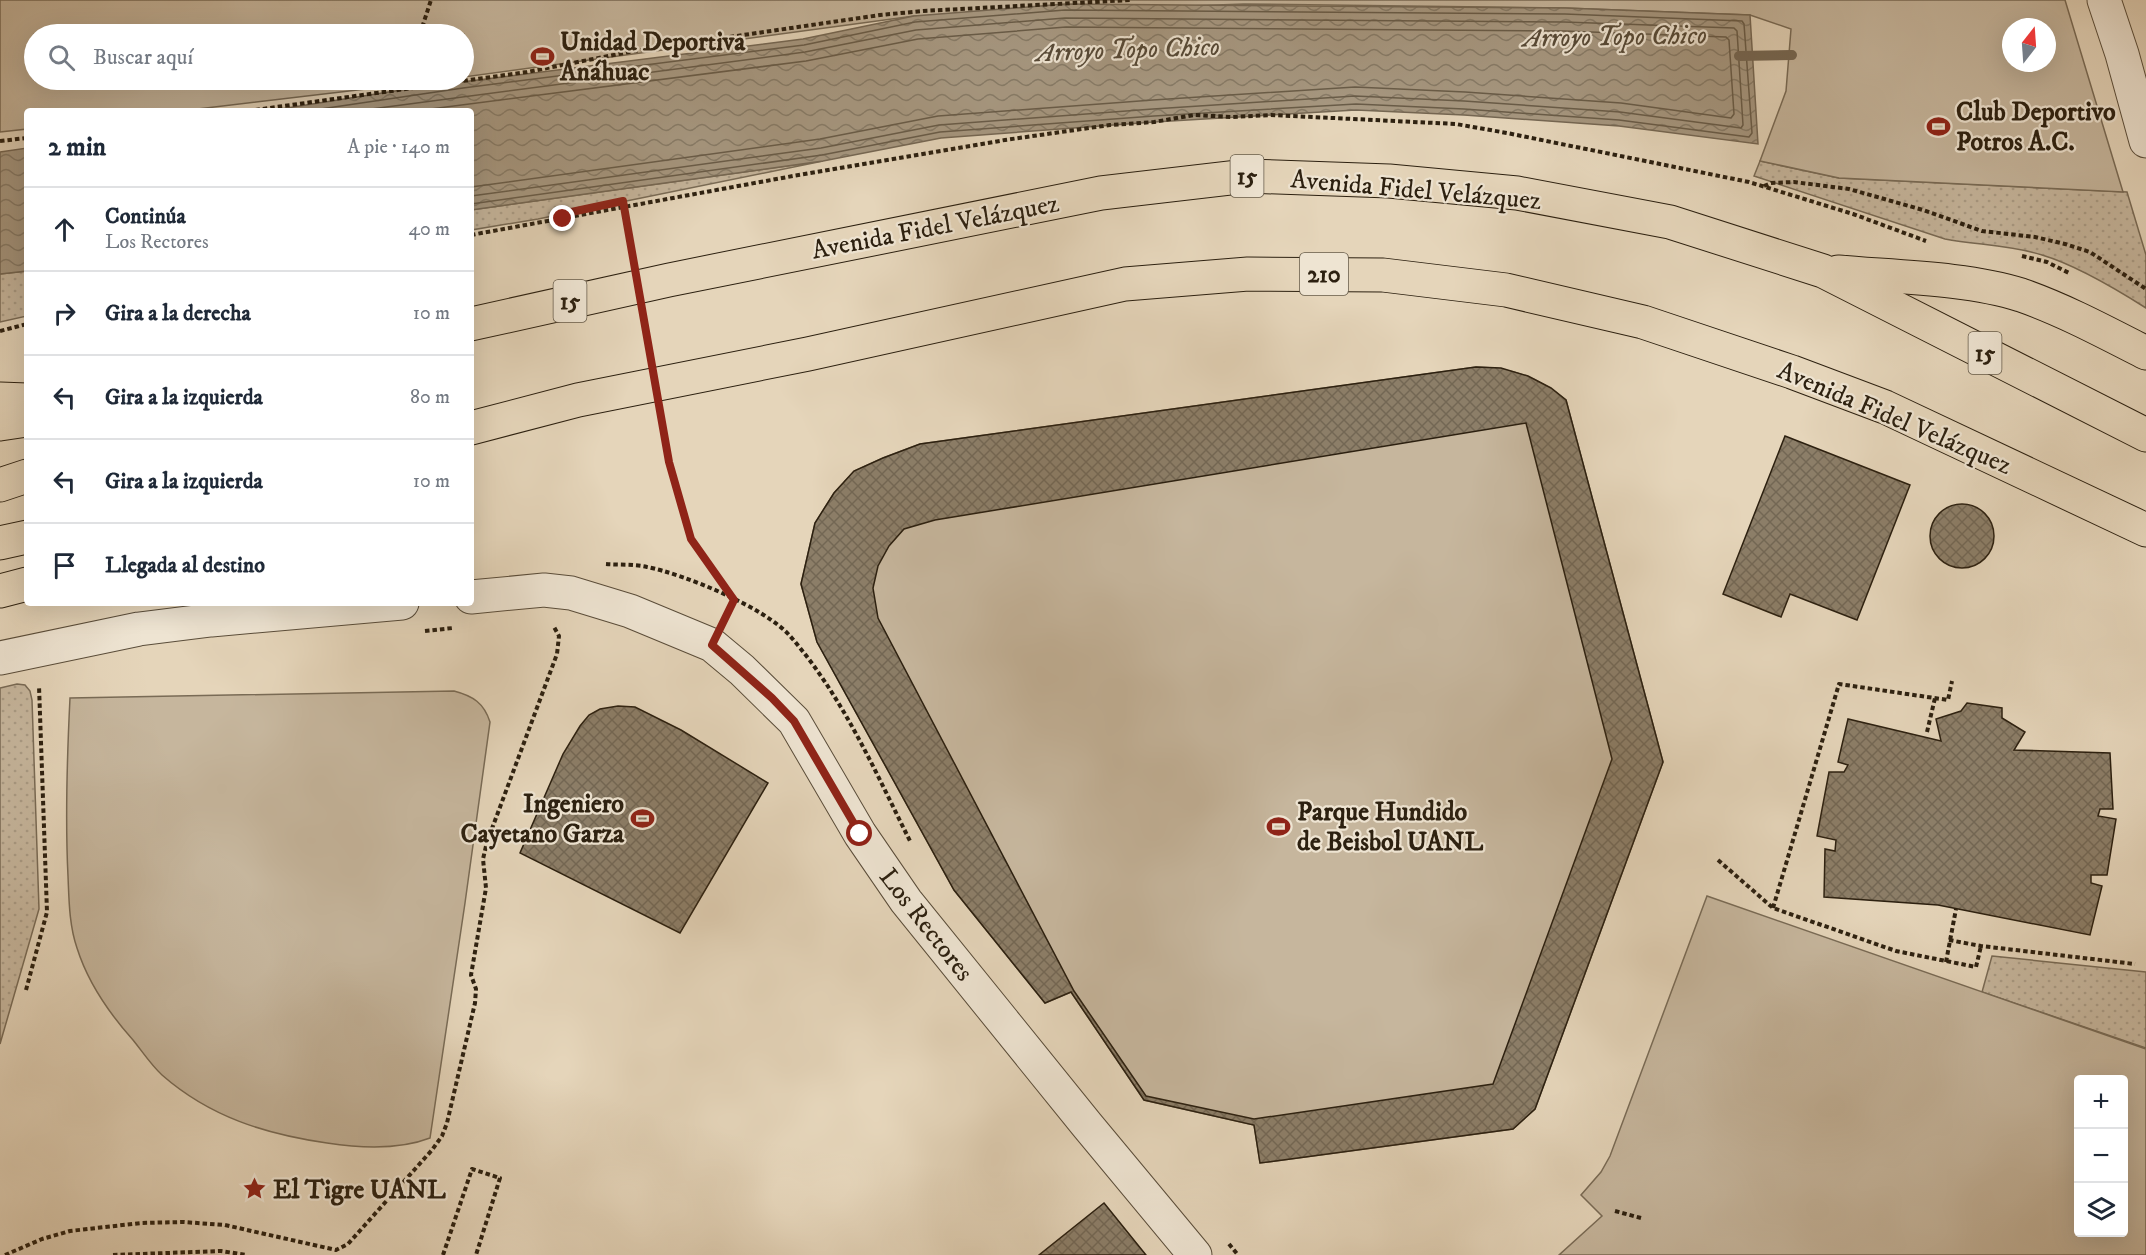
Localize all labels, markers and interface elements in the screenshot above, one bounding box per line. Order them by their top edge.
water label: Arroyo Topo Chico [1520,18,1707,56]
north arrow [2002,18,2056,72]
search box [24,24,474,90]
place label: Unidad Deportiva Anáhuac [559,26,746,89]
water label: Arroyo Topo Chico [1033,30,1220,70]
icon: search [45,41,78,74]
sports icon: Unidad Deportiva Anáhuac [529,43,555,69]
text: Buscar aquí [93,44,193,71]
place label: Club Deportivo Potros A.C. [1956,96,2116,159]
sports icon: Club Deportivo Potros A.C. [1925,113,1951,139]
text: 2 min [48,131,106,164]
text: A pie · 140 m [347,135,450,160]
road number: 15 [1230,155,1264,197]
street label: Avenida Fidel Velázquez [1289,163,1542,218]
street label: Avenida Fidel Velázquez [809,187,1062,268]
text: Continúa [105,203,186,230]
route end [549,205,575,231]
icon: ahead [48,213,81,246]
text: 40 m [408,217,450,242]
text: Los Rectores [105,230,209,255]
road number: 210 [1300,253,1348,295]
road number: 15 [554,280,586,322]
icon: right [48,297,81,330]
text: Gira a la derecha [105,300,251,327]
text: 10 m [413,301,450,326]
road number: 15 [1968,332,2002,374]
street label: Avenida Fidel Velázquez [1772,354,2017,483]
icon: left [48,381,81,414]
text: Gira a la izquierda [105,384,263,411]
text: 80 m [410,385,450,410]
icon: left [48,465,81,498]
text: Gira a la izquierda [105,468,263,495]
text: 10 m [413,469,450,494]
icon: arrive [48,549,81,582]
text: Llegada al destino [105,552,265,579]
place label: Ingeniero Cayetano Garza [460,788,625,851]
place label: Parque Hundido de Beisbol UANL [1297,796,1483,859]
sports icon: Ingeniero Cayetano Garza [629,805,655,831]
sports icon: Parque Hundido de Beisbol UANL [1266,813,1292,839]
route start [846,820,872,846]
street label: Los Rectores [871,862,980,988]
map controls [2074,1075,2128,1237]
button: + [2074,1075,2128,1129]
button: − [2074,1129,2128,1183]
place label: El Tigre UANL [273,1174,446,1207]
place icon: El Tigre UANL [242,1176,268,1202]
button: layers [2074,1183,2128,1237]

